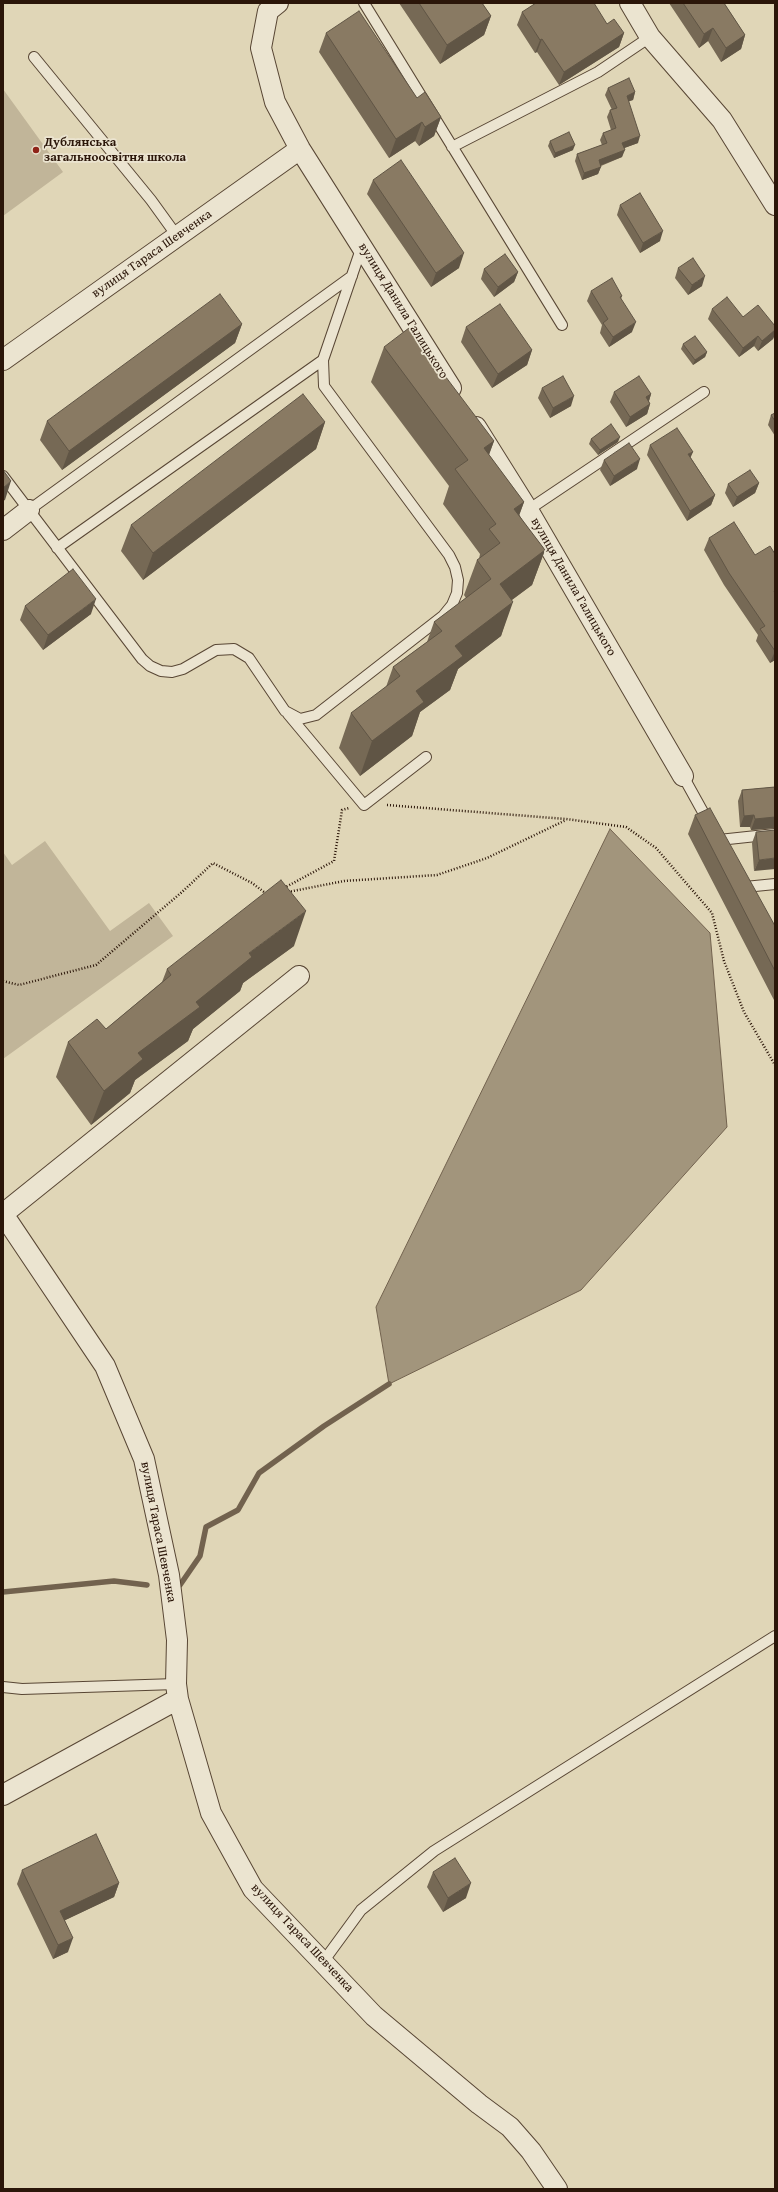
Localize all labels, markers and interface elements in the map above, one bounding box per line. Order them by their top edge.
place label: Дублянська загальноосвітня школа [44,135,186,166]
marker: Дублянська загальноосвітня школа [31,145,41,155]
street label: вулиця Тараса Шевченка [89,207,215,301]
street label: вулиця Данила Галицького [355,240,451,382]
street label: вулиця Данила Галицького [527,515,619,659]
street label: вулиця Тараса Шевченка [137,1460,179,1604]
street label: вулиця Тараса Шевченка [248,1880,356,1996]

